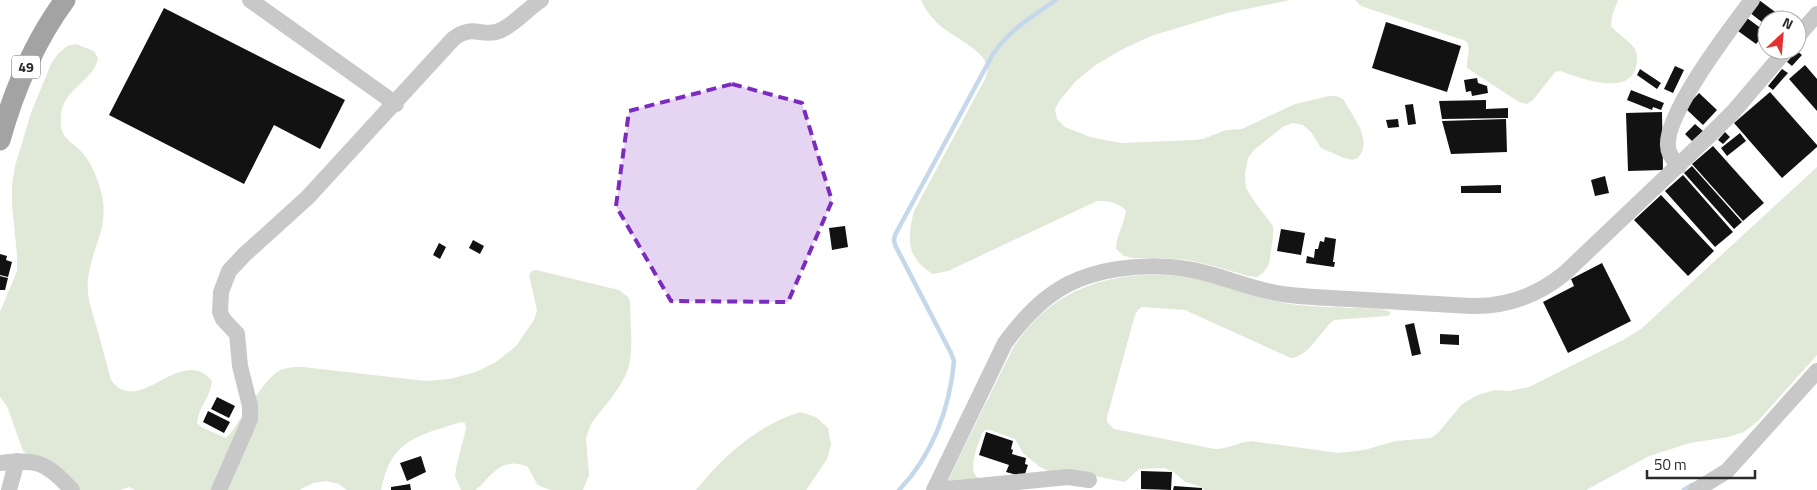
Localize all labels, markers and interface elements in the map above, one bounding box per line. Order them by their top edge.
north arrow [1757,10,1807,60]
text: N [1779,11,1797,34]
road number: 49 [12,56,40,78]
scale bar [1647,448,1754,480]
text: 50 m [1654,453,1687,476]

